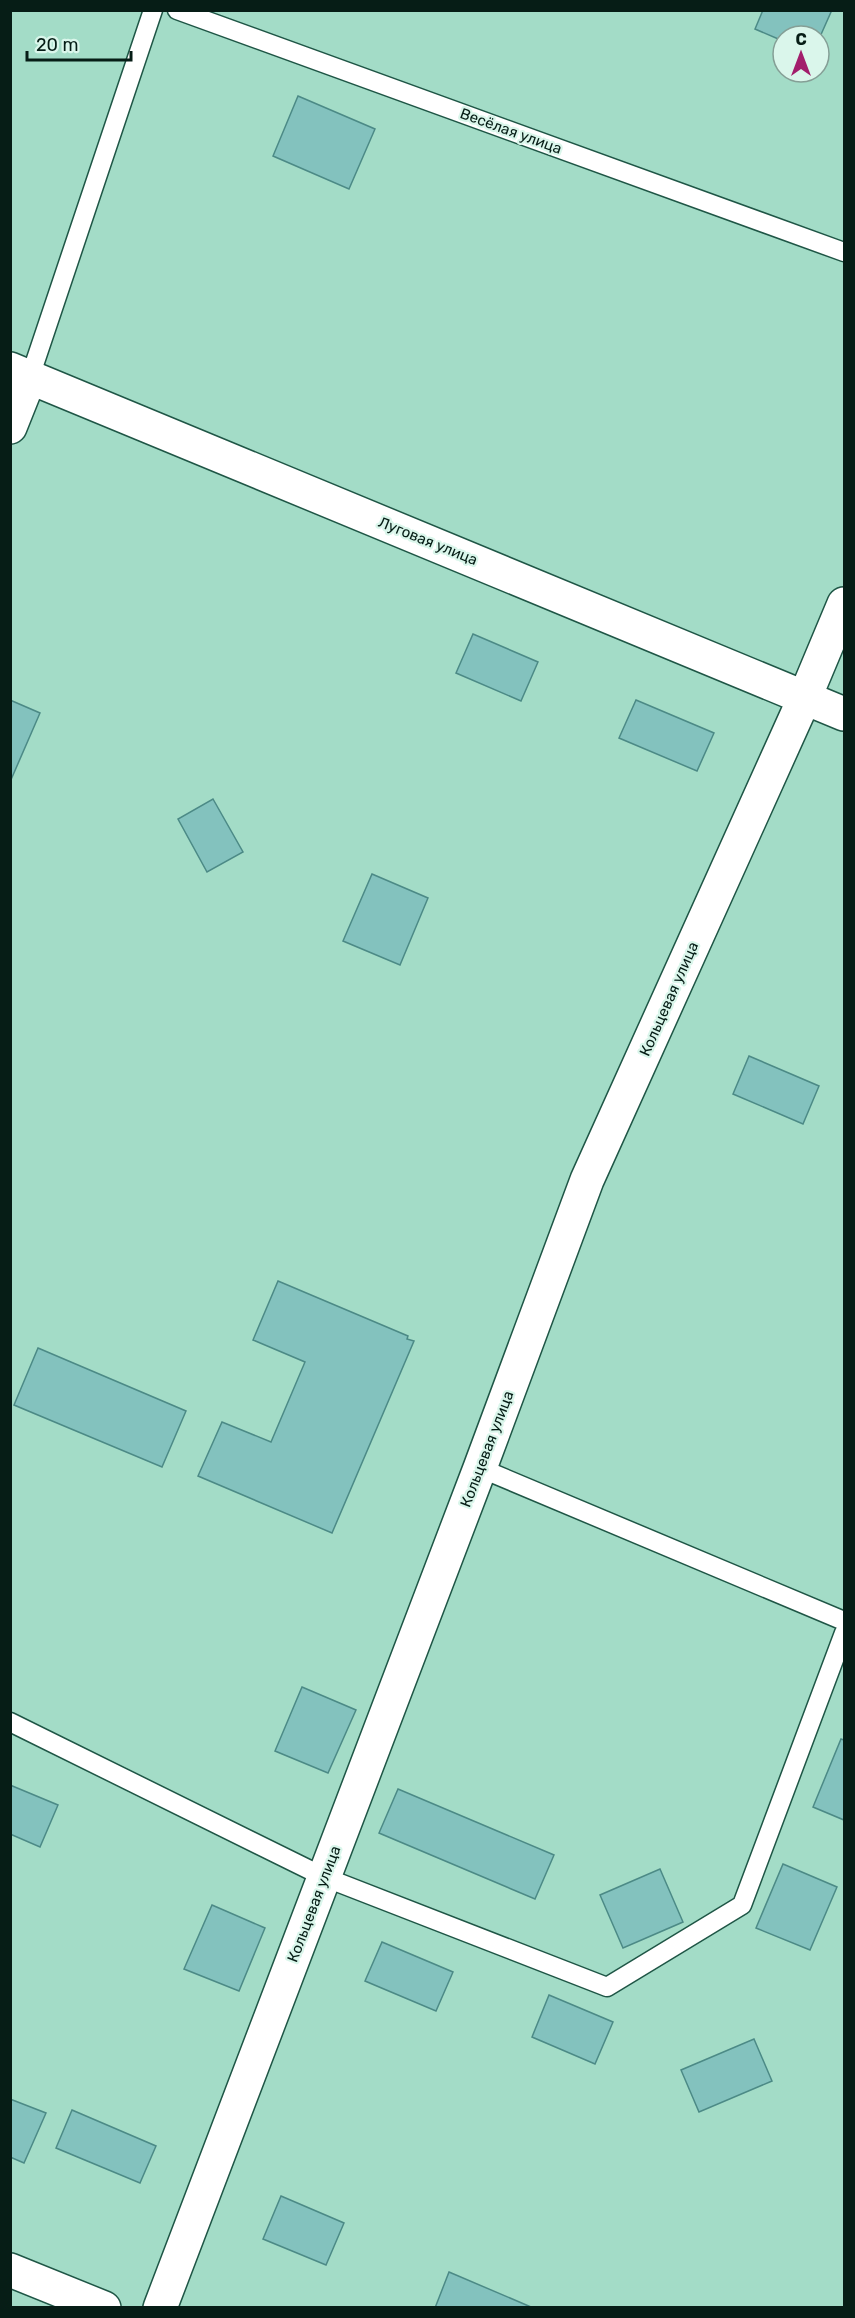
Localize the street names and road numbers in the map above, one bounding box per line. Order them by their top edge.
street label: Весёлая улица [458,104,564,158]
street label: Луговая улица [376,513,480,569]
street label: Кольцевая улица [636,939,702,1059]
street label: Кольцевая улица [457,1388,517,1510]
street label: Кольцевая улица [284,1843,344,1965]

